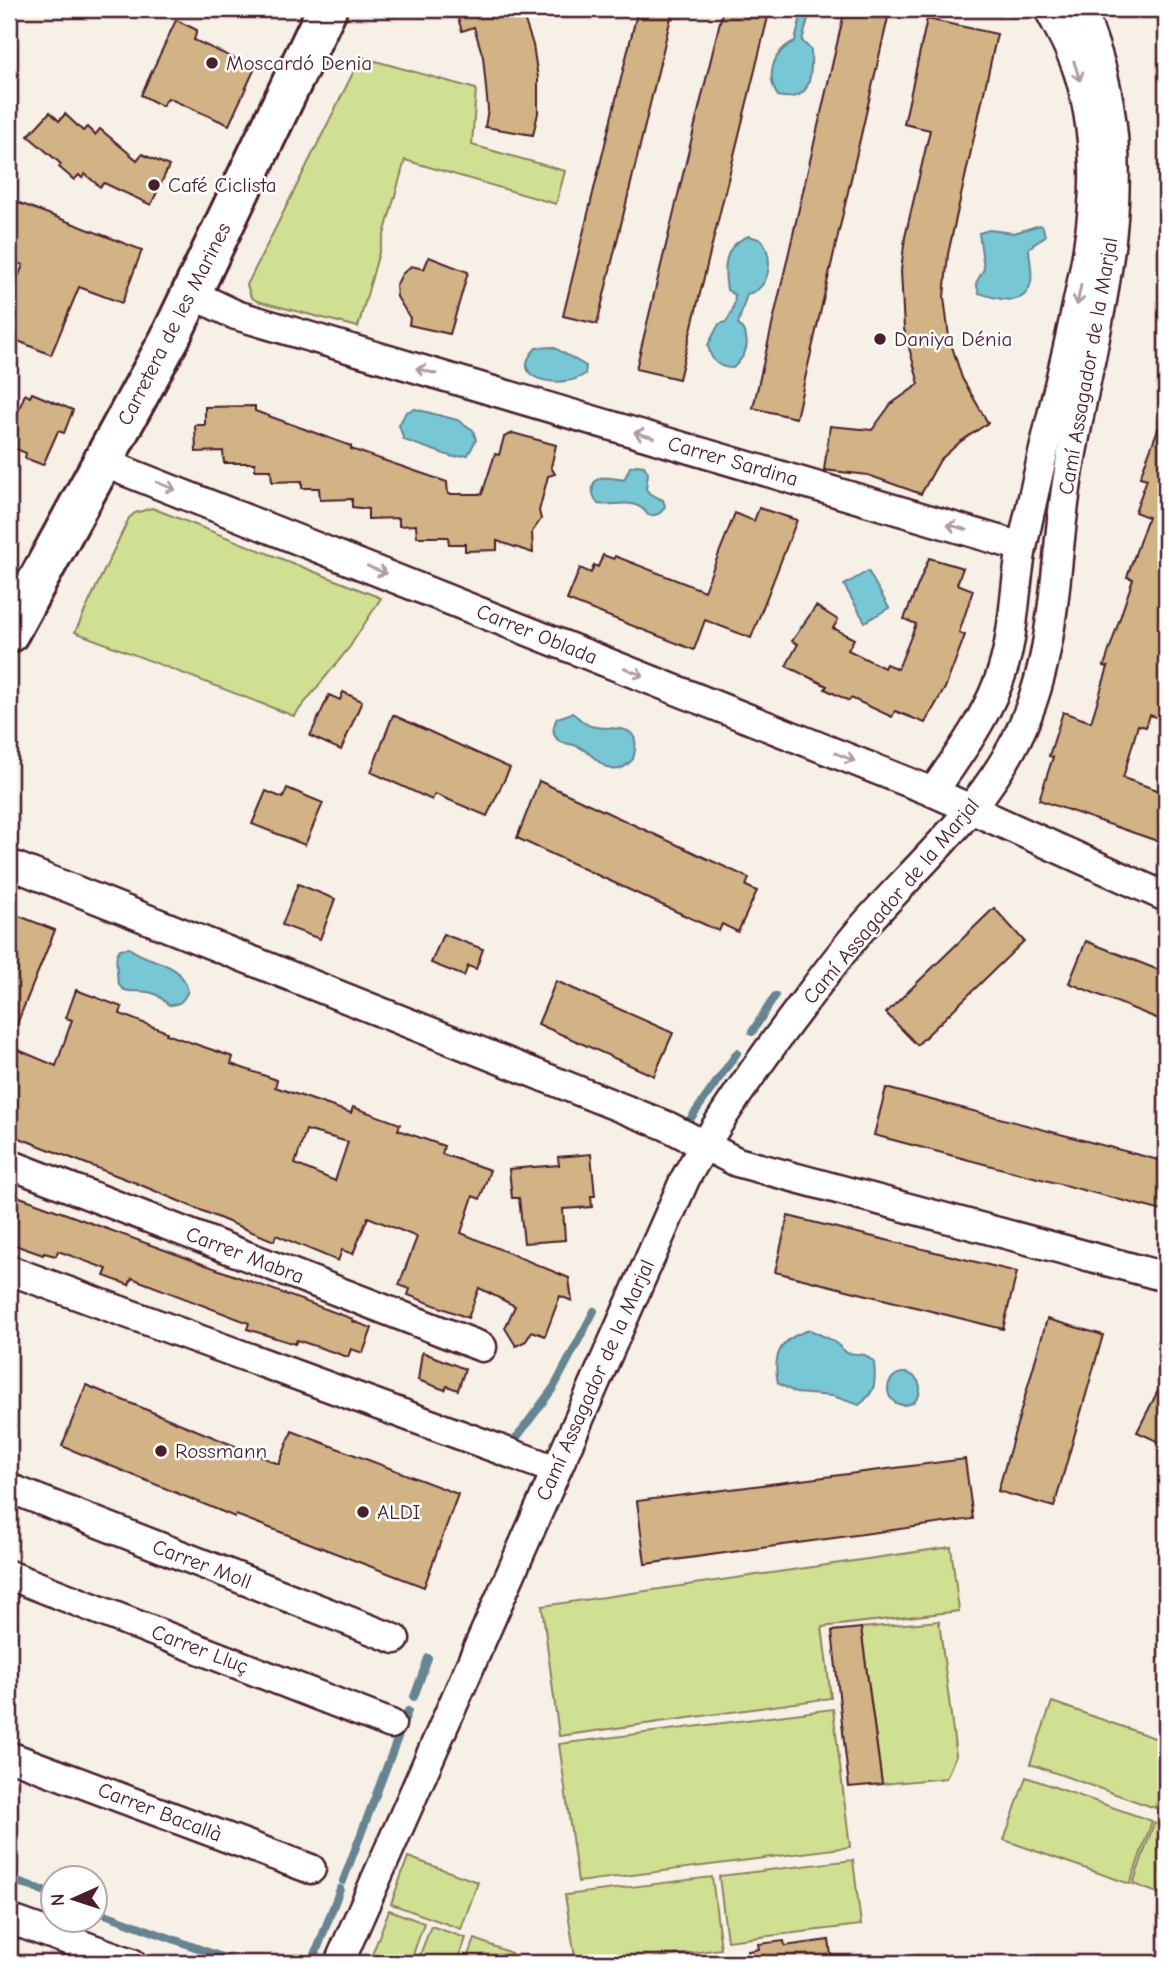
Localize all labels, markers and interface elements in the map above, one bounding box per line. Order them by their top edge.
place label: Moscardó Denia [226,51,372,75]
marker: Moscardó Denia [204,55,220,71]
one-way arrow [1072,59,1084,81]
place label: Café Ciclista [168,173,277,197]
marker: Café Ciclista [146,177,162,193]
street label: Carretera de les Marines [112,219,236,429]
street label: Camí Assagador de la Marjal [1054,235,1122,497]
one-way arrow [1072,283,1085,306]
place label: Daniya Dénia [894,327,1012,351]
marker: Daniya Dénia [872,331,888,347]
one-way arrow [415,364,437,377]
one-way arrow [634,428,656,441]
street label: Carrer Sardina [665,431,801,491]
one-way arrow [155,480,176,493]
one-way arrow [946,520,968,533]
one-way arrow [366,564,388,577]
street label: Carrer Oblada [473,599,601,669]
one-way arrow [623,667,644,680]
one-way arrow [834,751,856,764]
street label: Camí Assagador de la Marjal [798,793,984,1009]
street label: Carrer Mabra [183,1222,307,1288]
street label: Camí Assagador de la Marjal [531,1256,659,1504]
place label: Rossmann [175,1439,267,1463]
marker: Rossmann [153,1443,169,1459]
place label: ALDI [377,1500,421,1524]
marker: ALDI [355,1504,371,1520]
street label: Carrer Moll [149,1534,255,1594]
street label: Carrer Lluç [148,1620,252,1678]
street label: Carrer Bacallà [95,1777,225,1847]
north arrow [38,1864,108,1934]
text: N [47,1893,69,1907]

